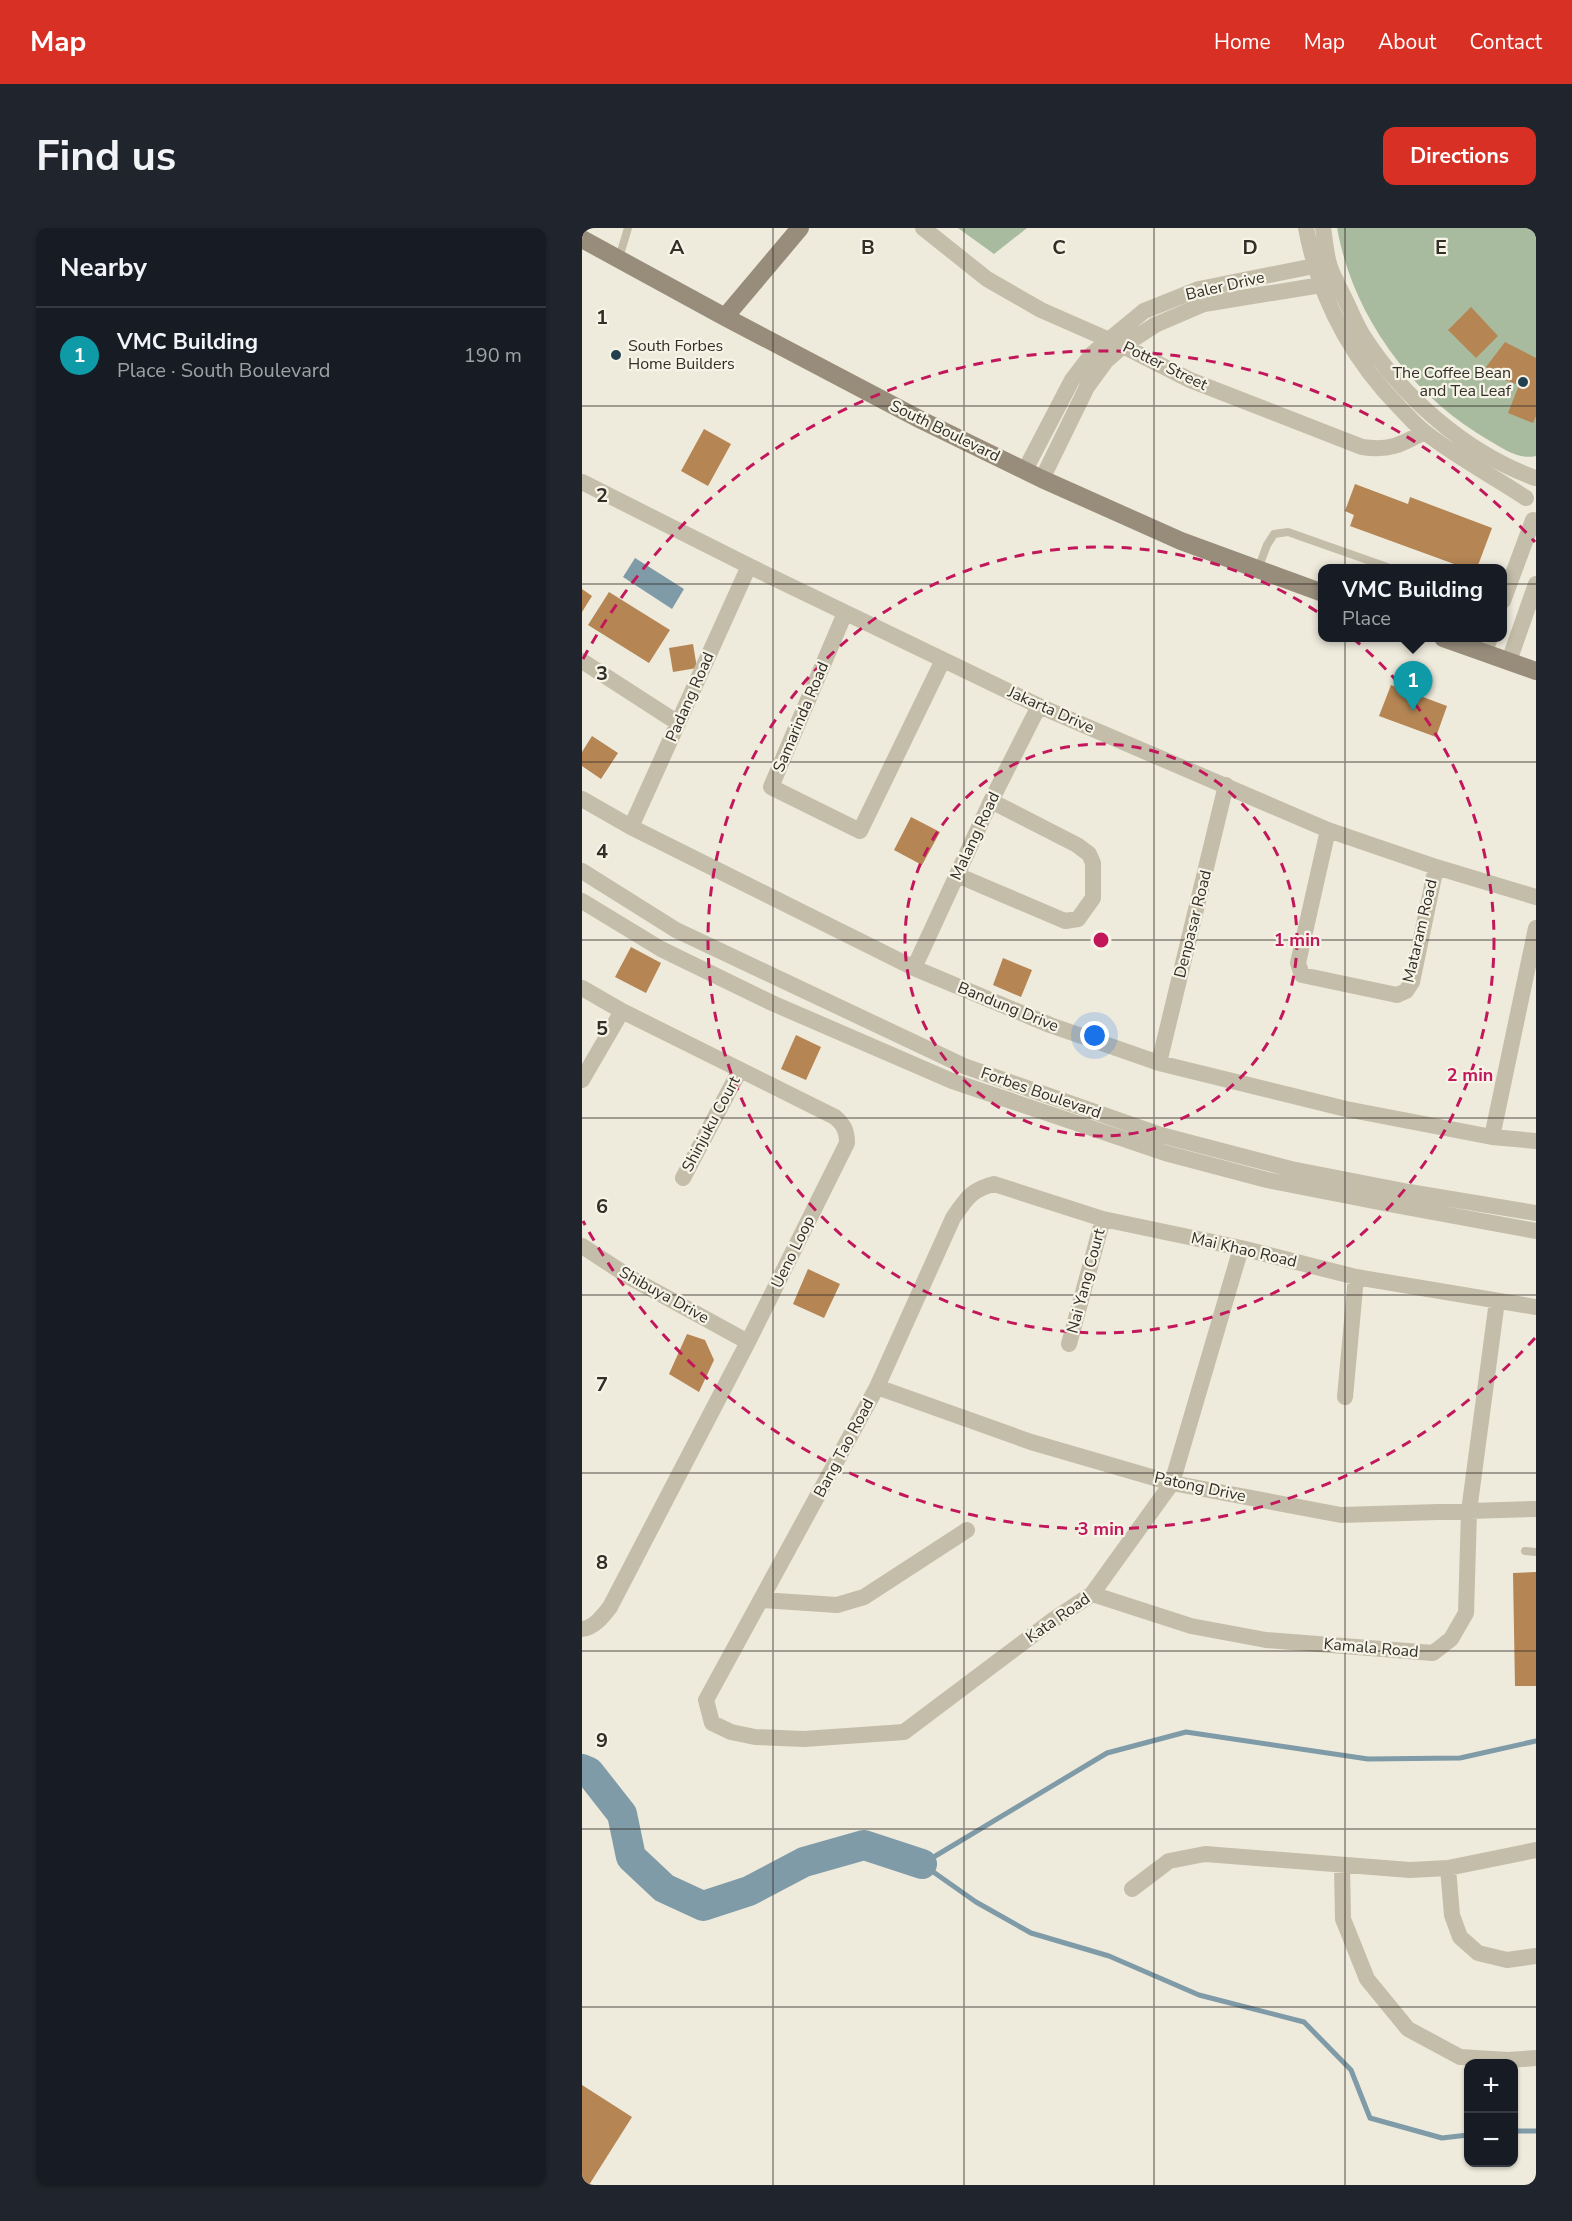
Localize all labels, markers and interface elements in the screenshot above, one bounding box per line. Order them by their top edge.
text: Map [30,23,86,61]
text: Home [1214,28,1271,56]
text: Map [1304,28,1345,56]
text: About [1378,28,1436,56]
text: Contact [1469,28,1542,56]
button: Directions [1383,127,1536,185]
text: Find us [36,128,176,185]
text: A [670,234,685,261]
text: B [861,234,875,261]
text: C [1052,234,1066,261]
text: D [1242,234,1258,261]
text: E [1435,234,1447,261]
text: Nearby [60,250,147,285]
street label: Baler Drive [1183,266,1267,306]
text: 1 [596,304,608,331]
text: VMC Building [117,327,258,357]
place label: South Forbes Home Builders [628,335,735,375]
street label: Potter Street [1119,336,1211,396]
text: 1 [74,342,86,369]
text: 190 m [464,342,522,369]
marker: South Forbes Home Builders [609,348,623,362]
text: Place · South Boulevard [117,357,330,384]
place label: The Coffee Bean and Tea Leaf [1392,362,1512,402]
marker: The Coffee Bean and Tea Leaf [1516,375,1530,389]
street label: South Boulevard [886,395,1004,467]
text: 2 [596,482,608,509]
popup [1318,564,1507,642]
text: VMC Building [1342,575,1483,605]
text: Place [1342,605,1391,632]
street label: Padang Road [660,649,720,745]
street label: Samarinda Road [768,658,834,776]
text: 3 [596,660,608,687]
pin: 1 [1394,662,1432,711]
street label: Jakarta Drive [1003,681,1098,739]
street label: Malang Road [945,788,1005,884]
text: 4 [596,838,608,865]
street label: Denpasar Road [1169,868,1217,980]
street label: Mataram Road [1397,877,1443,985]
text: 1 min [1274,928,1320,952]
centre of rings [1091,930,1111,950]
street label: Bandung Drive [954,977,1062,1037]
text: 5 [596,1015,608,1042]
your location [1080,1021,1109,1050]
street label: Forbes Boulevard [978,1062,1104,1124]
text: 2 min [1447,1063,1493,1087]
street label: Shinjuku Court [677,1072,746,1176]
text: 6 [596,1193,608,1220]
street label: Ueno Loop [766,1212,820,1292]
street label: Nai Yang Court [1061,1226,1111,1336]
street label: Mai Khao Road [1189,1227,1299,1273]
street label: Shibuya Drive [615,1261,713,1329]
text: 7 [596,1371,608,1398]
street label: Bang Tao Road [809,1395,879,1501]
street label: Patong Drive [1152,1467,1248,1507]
text: 3 min [1078,1517,1124,1541]
text: 8 [596,1549,608,1576]
street label: Kata Road [1021,1588,1095,1648]
street label: Kamala Road [1323,1633,1419,1663]
text: 9 [596,1727,608,1754]
map controls [1464,2059,1518,2167]
button: + [1464,2059,1518,2113]
button: − [1464,2113,1518,2167]

